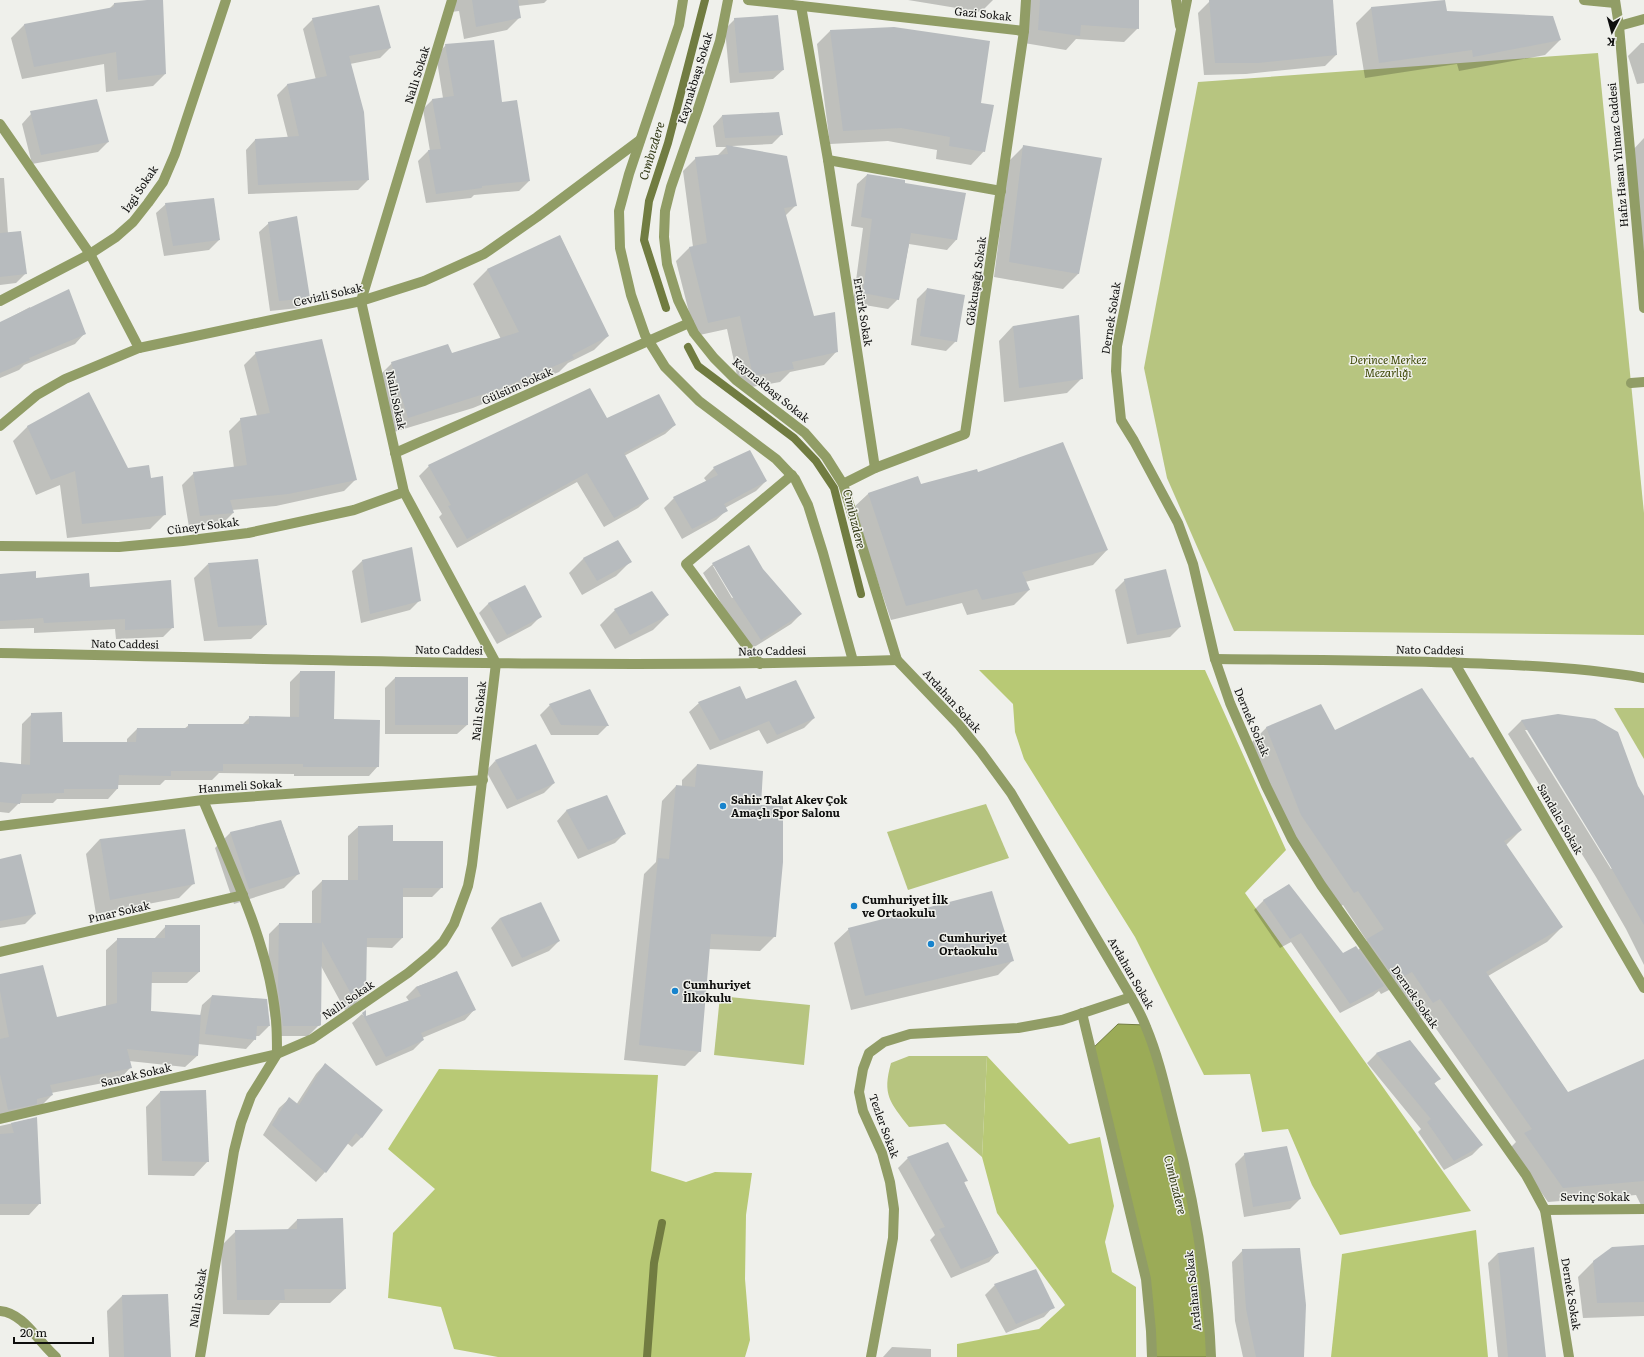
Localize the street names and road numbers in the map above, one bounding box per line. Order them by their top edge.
street label: Gazi Sokak [954,2,1013,24]
street label: Kaynakbaşı Sokak [672,30,716,126]
street label: Nallı Sokak [400,43,433,106]
street label: Hafız Hasan Yılmaz Caddesi [1603,82,1631,228]
street label: İzgi Sokak [117,161,161,215]
street label: Gökkuşağı Sokak [961,235,989,326]
street label: Ertürk Sokak [851,276,877,348]
street label: Cevizli Sokak [292,278,364,310]
street label: Dernek Sokak [1096,280,1124,355]
street label: Kaynakbaşı Sokak [730,353,814,426]
street label: Gülsüm Sokak [479,362,555,408]
street label: Nallı Sokak [383,369,411,431]
street label: Cüneyt Sokak [166,513,240,537]
street label: Nato Caddesi [91,634,160,652]
street label: Nato Caddesi [415,640,484,658]
street label: Nato Caddesi [1396,640,1465,658]
street label: Nato Caddesi [738,641,807,659]
street label: Ardahan Sokak [920,665,986,736]
street label: Nallı Sokak [467,680,489,742]
street label: Dernek Sokak [1231,685,1275,759]
street label: Hanımeli Sokak [198,774,283,796]
street label: Sandalcı Sokak [1534,780,1588,857]
street label: Pınar Sokak [86,896,152,926]
street label: Ardahan Sokak [1105,934,1159,1012]
street label: Dernek Sokak [1388,962,1443,1031]
street label: Nallı Sokak [318,976,377,1023]
street label: Sancak Sokak [99,1058,173,1090]
street label: Tezler Sokak [866,1091,904,1160]
street label: Sevinç Sokak [1560,1188,1630,1204]
street label: Ardahan Sokak [1180,1250,1204,1332]
street label: Dernek Sokak [1558,1257,1586,1331]
street label: Nallı Sokak [184,1267,210,1329]

